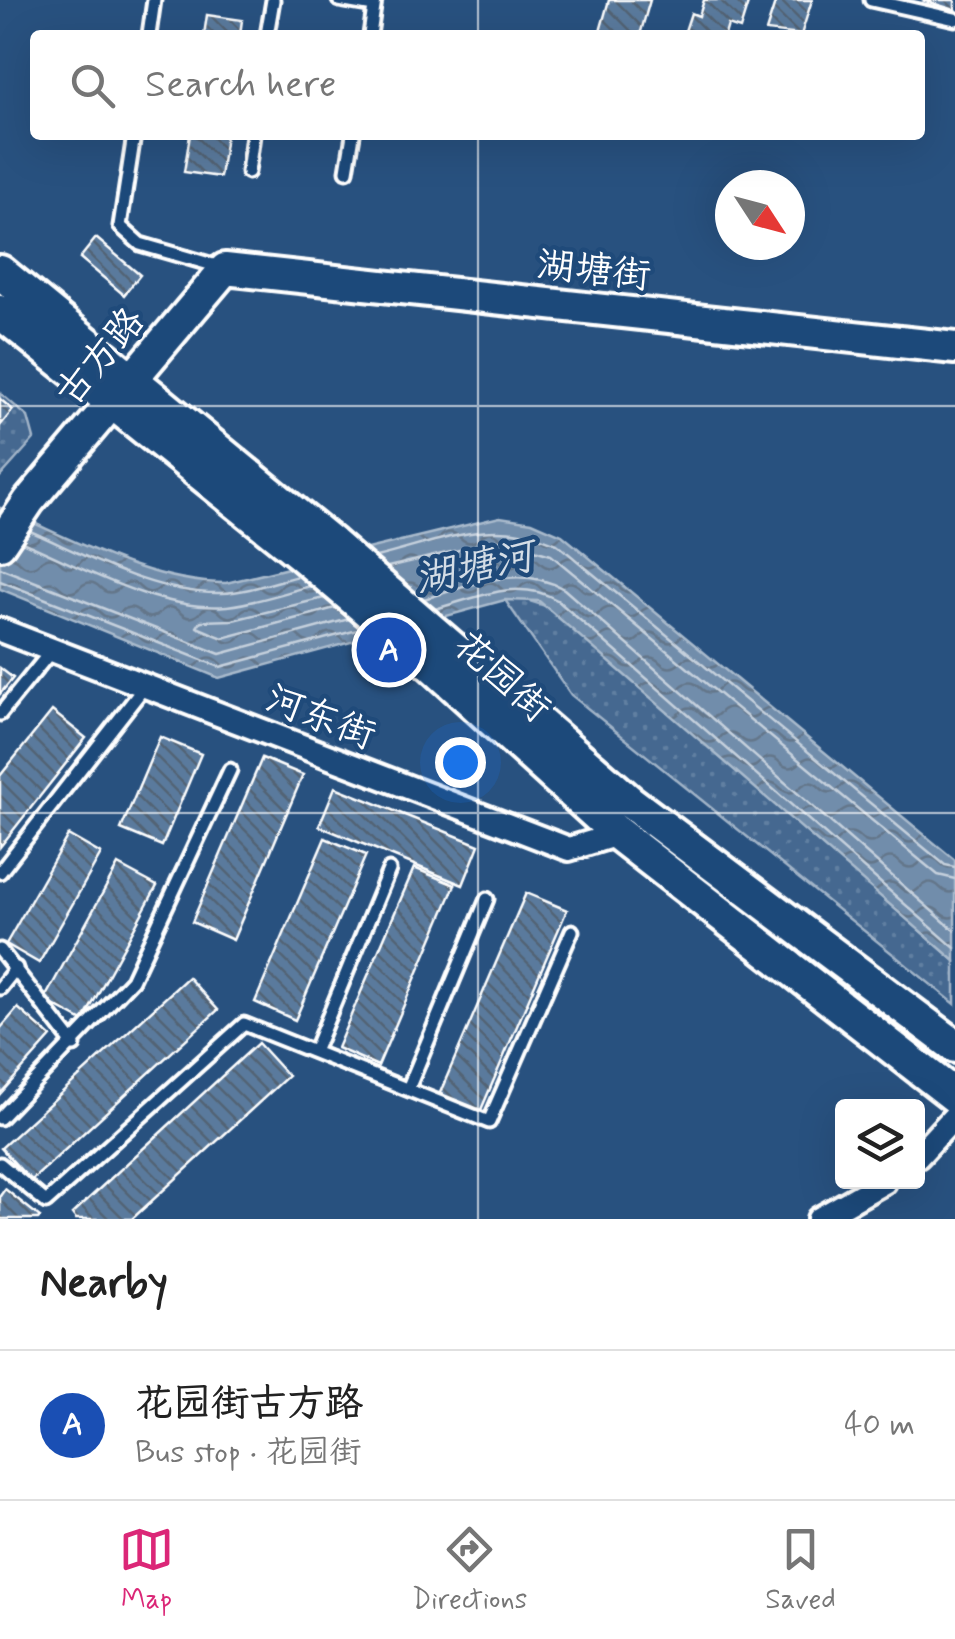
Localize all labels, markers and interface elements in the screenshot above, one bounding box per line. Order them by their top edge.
search box [30,30,925,140]
icon: search [65,58,120,113]
text: Search here [145,61,336,110]
north arrow [715,170,805,260]
street label: 湖塘街 [534,241,653,302]
street label: 古方路 [46,298,156,417]
water label: 湖塘河 [411,530,545,607]
pin: A [356,612,422,688]
street label: 花园街 [443,622,560,734]
street label: 河东街 [258,675,382,762]
your location [435,737,486,788]
map controls [835,1099,925,1189]
button: layers [835,1099,925,1189]
text: Nearby [40,1257,168,1312]
text: 花园街古方路 [135,1380,363,1429]
text: A [62,1404,83,1446]
text: 40 m [844,1404,915,1446]
text: Bus stop · 花园街 [135,1432,362,1474]
tab: Map [119,1522,174,1619]
tab: Directions [412,1522,527,1619]
tab: Saved [765,1522,836,1619]

